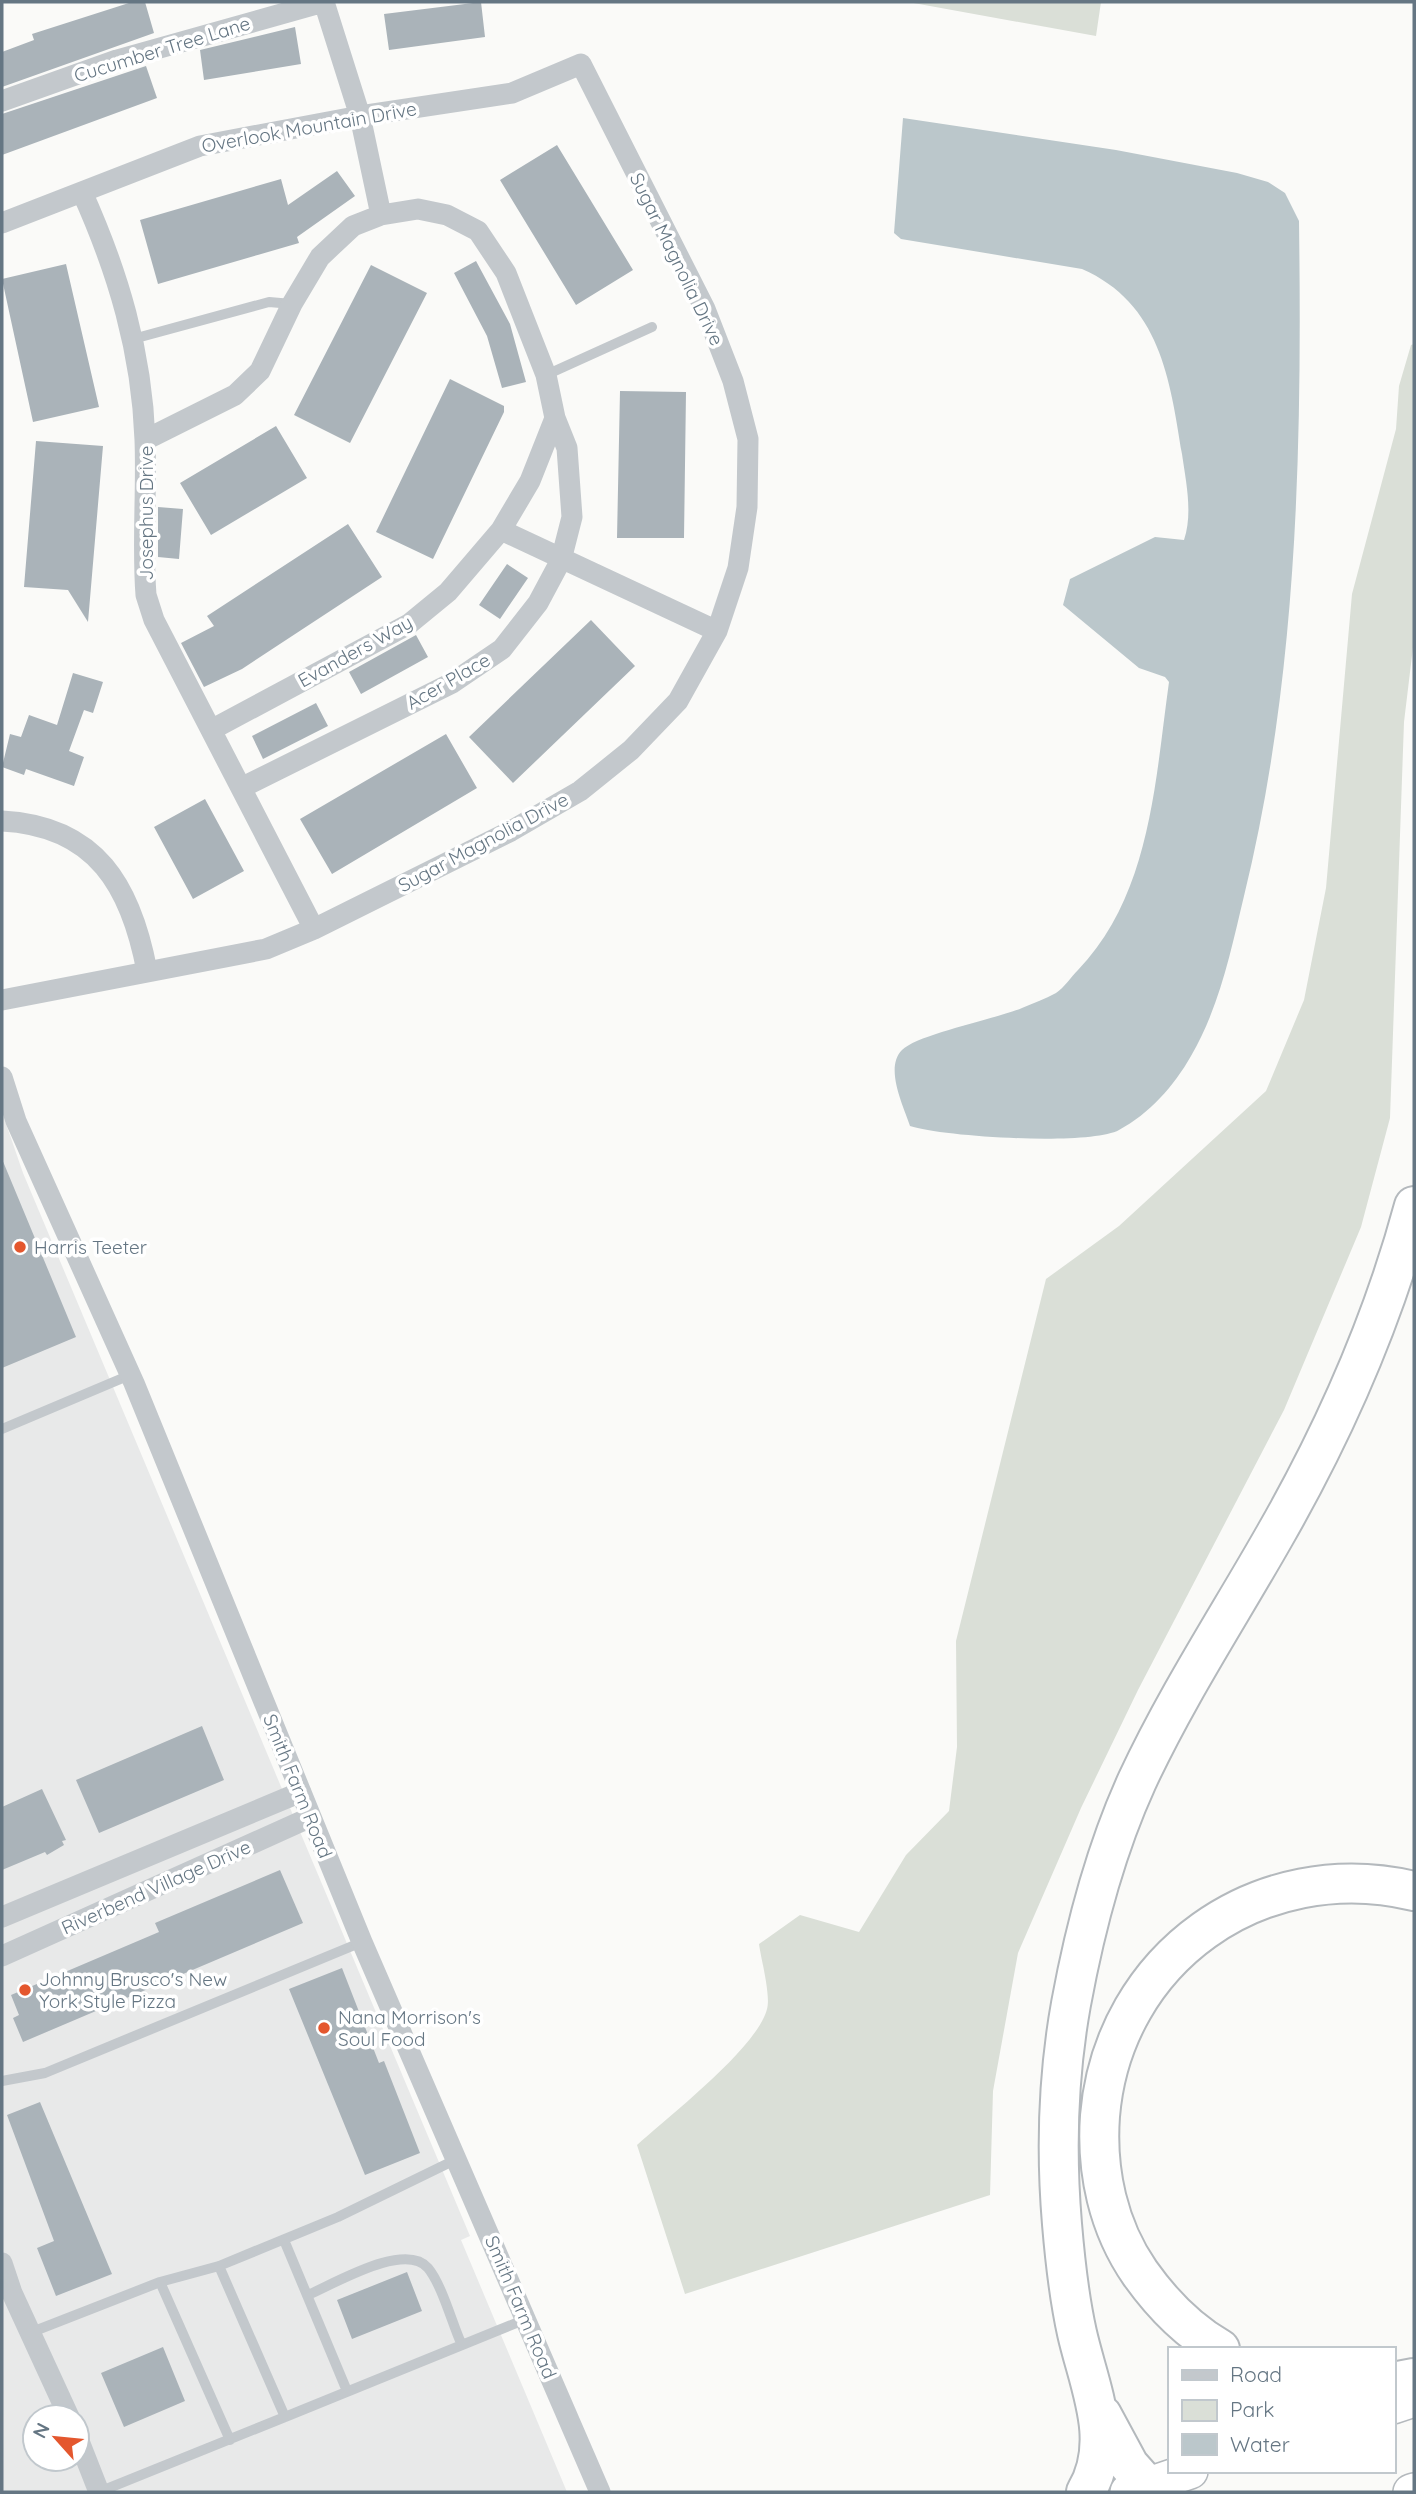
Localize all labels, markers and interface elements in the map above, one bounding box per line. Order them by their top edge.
street label: Cucumber Tree Lane [71,11,253,87]
street label: Overlook Mountain Drive [200,96,418,158]
street label: Sugar Magnolia Drive [625,169,729,349]
street label: Josephus Drive [134,446,158,580]
street label: Evanders Way [294,610,416,692]
street label: Acer Place [402,647,494,715]
street label: Sugar Magnolia Drive [394,787,572,897]
place label: Harris Teeter [34,1235,148,1259]
marker: Harris Teeter [12,1239,28,1255]
street label: Smith Farm Road [258,1710,338,1862]
street label: Riverbend Village Drive [58,1834,254,1940]
place label: Johnny Brusco's New York Style Pizza [39,1967,227,2013]
marker: Johnny Brusco's New York Style Pizza [17,1982,33,1998]
place label: Nana Morrison's Soul Food [338,2005,481,2051]
marker: Nana Morrison's Soul Food [316,2020,332,2036]
street label: Smith Farm Road [480,2232,562,2382]
legend [1168,2347,1395,2473]
text: Road [1230,2361,1282,2387]
text: Park [1230,2396,1274,2422]
north arrow [21,2403,91,2473]
text: N [27,2419,55,2442]
text: Water [1230,2431,1290,2457]

